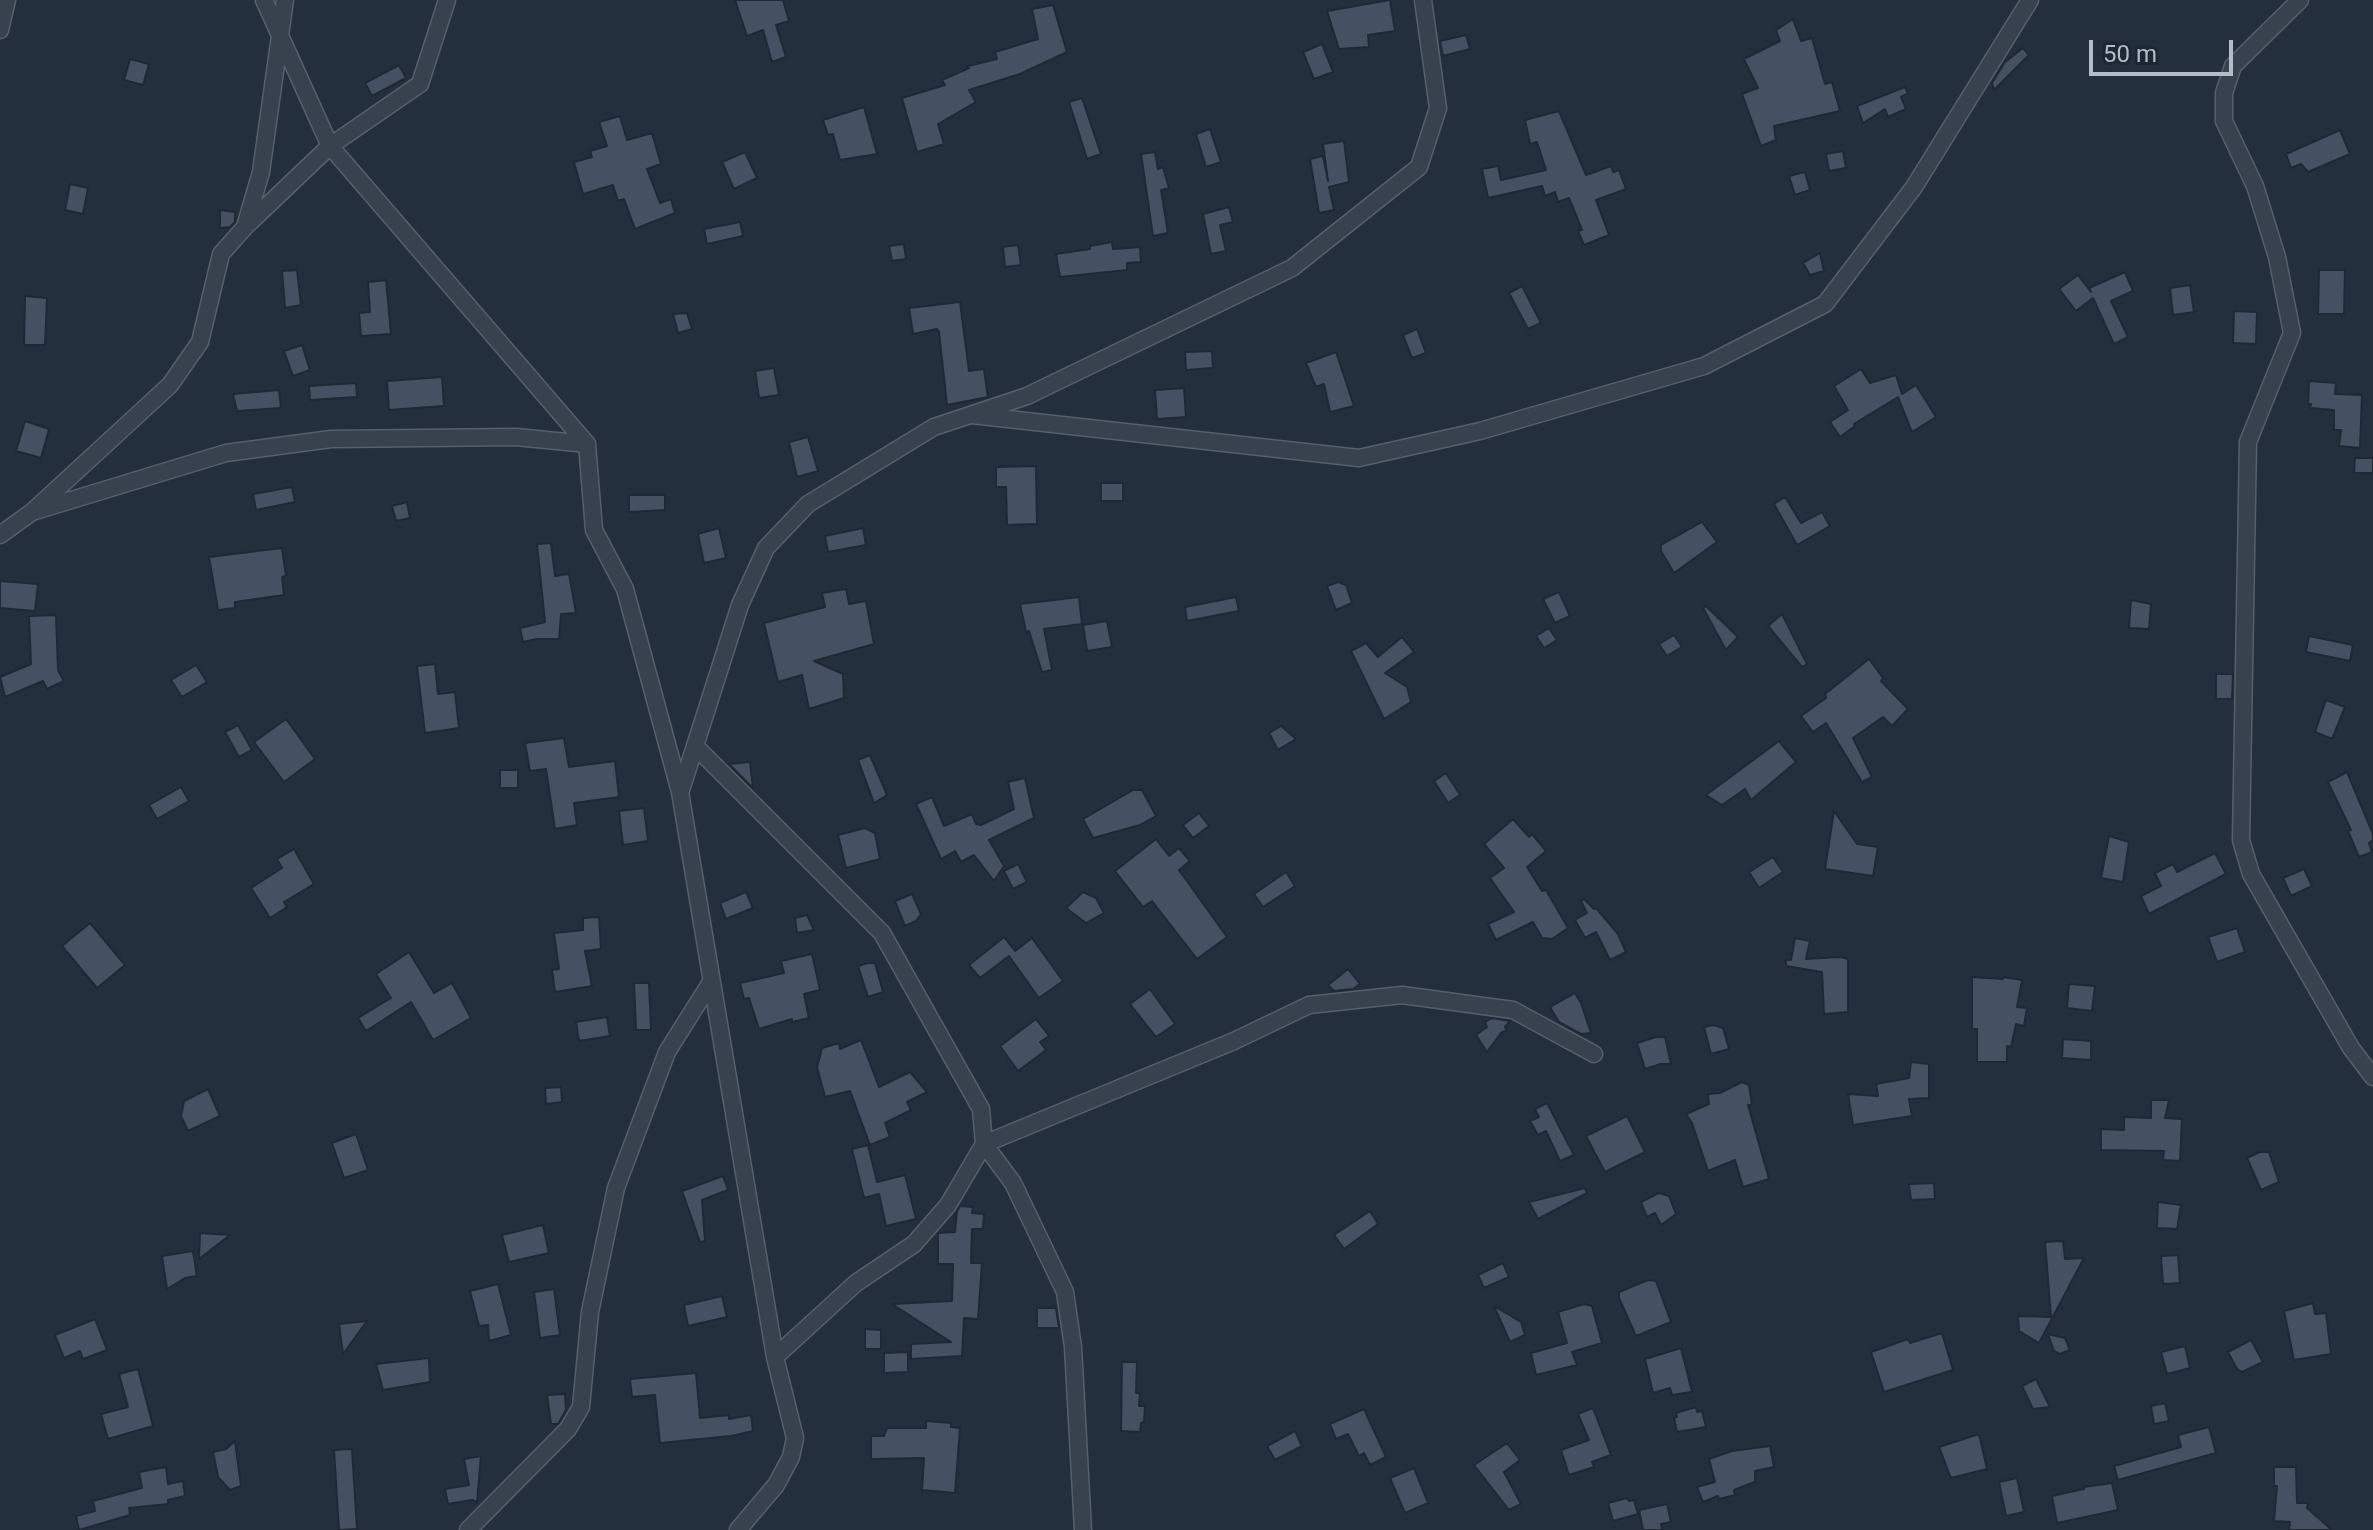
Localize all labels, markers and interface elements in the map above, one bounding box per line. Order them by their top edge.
scale bar [2093,24,2237,74]
text: 50 m [2103,40,2157,68]

